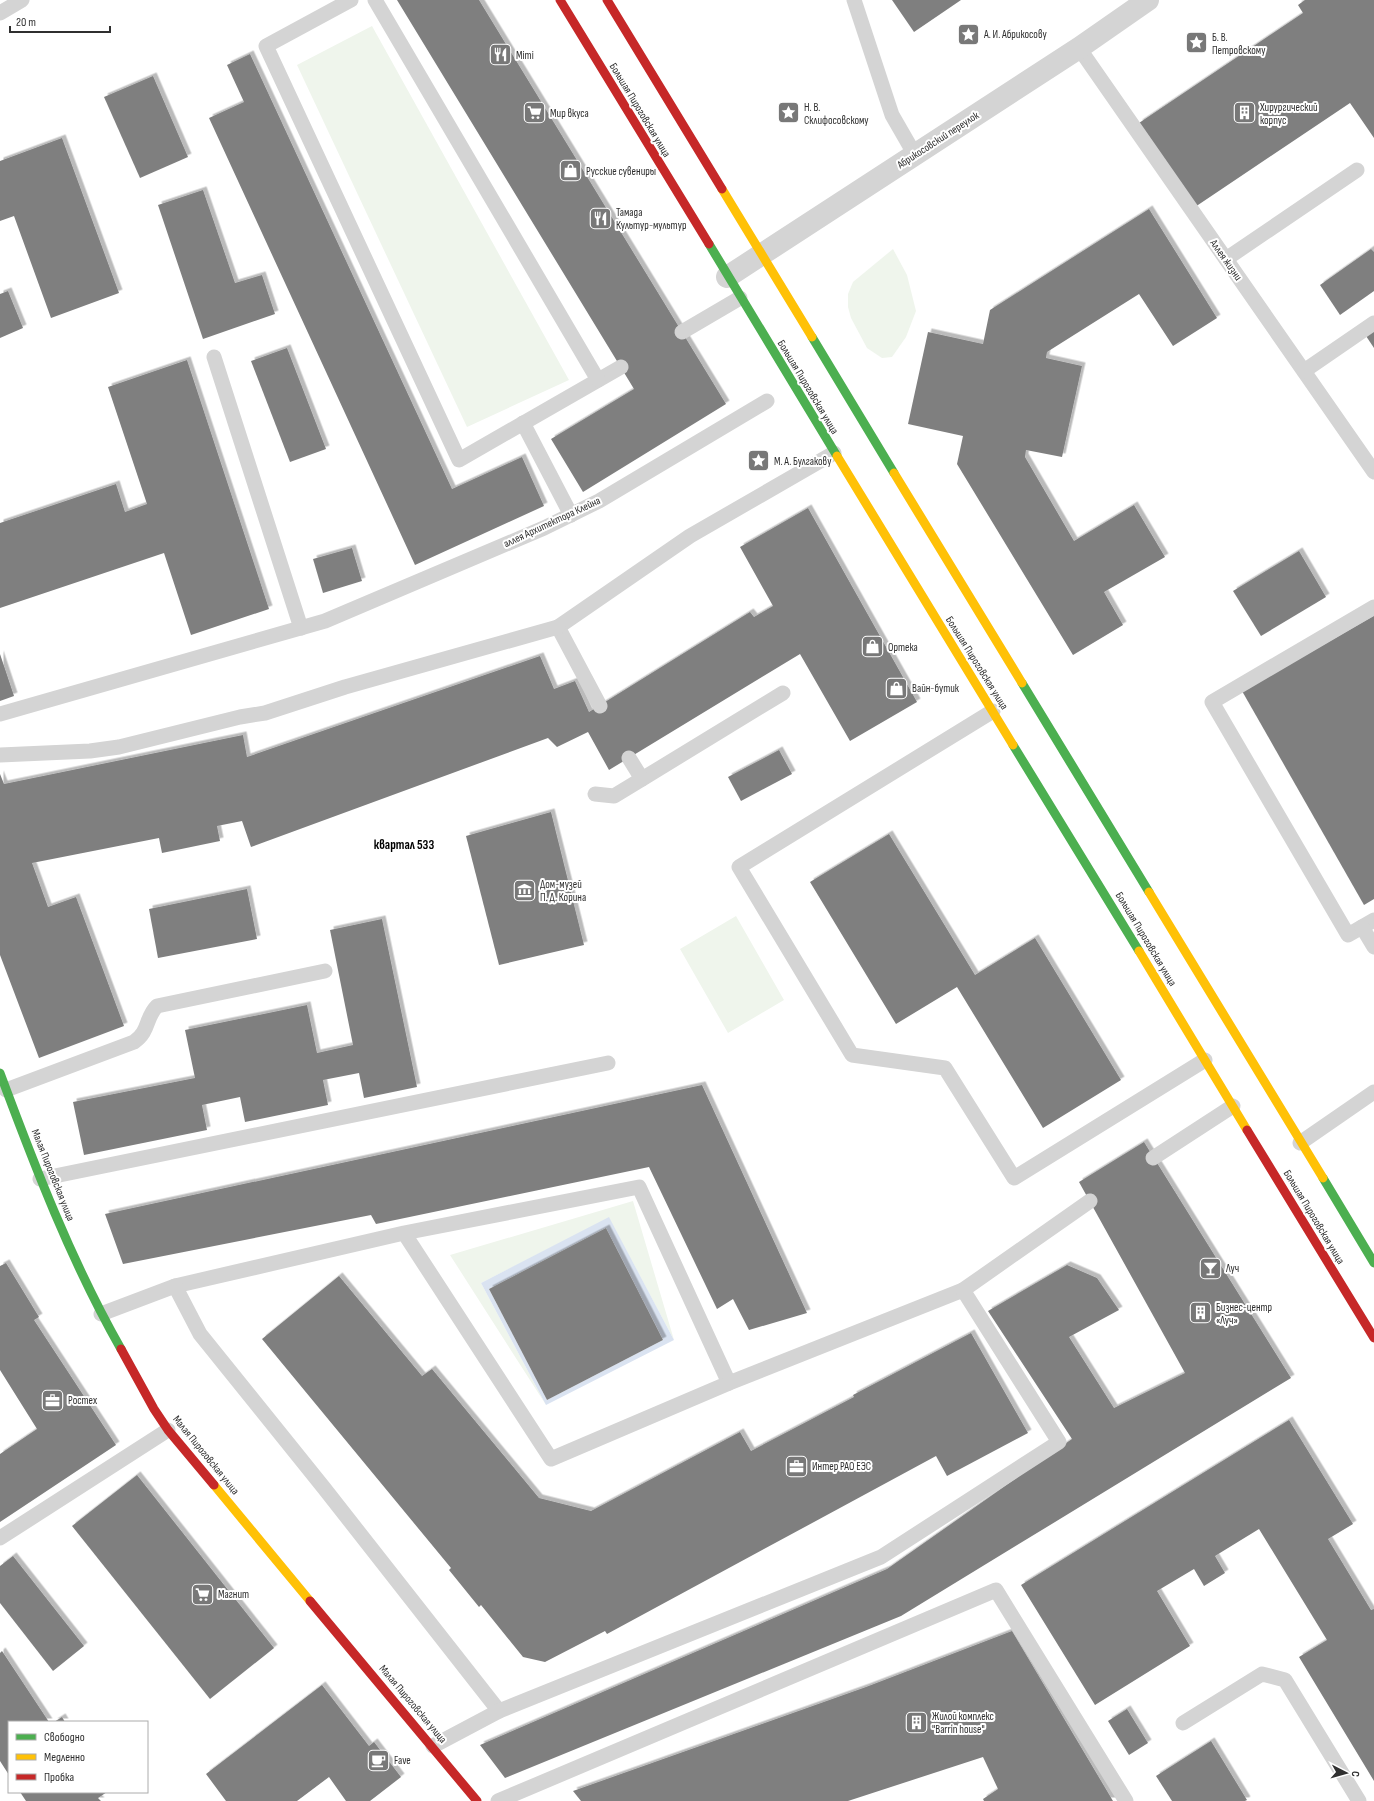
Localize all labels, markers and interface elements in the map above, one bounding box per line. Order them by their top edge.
scale bar [10,8,110,34]
text: 20 m [16,15,36,30]
place icon: А. И. Абрикосову [956,21,982,47]
place label: А. И. Абрикосову [983,28,1047,41]
place icon: Б. В. Петровскому [1184,30,1210,56]
place label: Б. В. Петровскому [1212,31,1266,57]
restaurant icon: Mimi [487,42,513,68]
place label: Mimi [516,49,534,62]
street label: Большая Пироговская улица [607,61,673,159]
supermarket icon: Мир вкуса [522,100,548,126]
place icon: Н. В. Склифосовскому [775,100,801,126]
building icon: Хирургический корпус [1232,100,1258,126]
place label: Н. В. Склифосовскому [804,101,869,127]
place label: Хирургический корпус [1259,101,1318,127]
place label: Мир вкуса [550,107,589,120]
street label: Абрикосовский переулок [894,108,982,172]
shop icon: Русские сувениры [557,158,583,184]
place label: Русские сувениры [586,165,656,178]
restaurant icon: Тамада Культур-мультур [588,205,614,231]
place label: Тамада Культур-мультур [616,206,686,232]
street label: Аллея жизни [1207,236,1245,283]
street label: Большая Пироговская улица [775,338,841,436]
place icon: М. А. Булгакову [745,448,771,474]
place label: М. А. Булгакову [774,455,832,468]
street label: аллея Архитектора Клейна [502,494,602,550]
street label: Большая Пироговская улица [943,614,1011,712]
shop icon: Ортека [859,634,885,660]
place label: Ортека [888,641,918,654]
shop icon: Вайн-бутик [883,675,909,701]
place label: Вайн-бутик [912,682,960,695]
district label: квартал 533 [374,837,434,853]
museum icon: Дом-музей П. Д. Корина [512,877,538,903]
place label: Дом-музей П. Д. Корина [540,878,586,904]
street label: Большая Пироговская улица [1113,890,1179,988]
street label: Малая Пироговская улица [29,1127,77,1223]
street label: Большая Пироговская улица [1281,1168,1347,1266]
bar icon: Луч [1197,1255,1223,1281]
place label: Луч [1225,1262,1239,1275]
building icon: Бизнес-центр «Луч» [1188,1300,1214,1326]
place label: Бизнес-центр «Луч» [1216,1301,1272,1327]
office icon: Ростех [39,1387,65,1413]
place label: Ростех [68,1394,97,1407]
street label: Малая Пироговская улица [170,1413,242,1497]
office icon: Интер РАО ЕЭС [784,1453,810,1479]
place label: Интер РАО ЕЭС [812,1460,871,1473]
supermarket icon: Магнит [189,1581,215,1607]
place label: Магнит [218,1588,249,1601]
street label: Малая Пироговская улица [377,1662,449,1746]
building icon: Жилой комплекс "Barrin house" [904,1709,930,1735]
place label: Жилой комплекс "Barrin house" [932,1710,994,1736]
legend [8,1721,148,1793]
text: Свободно [44,1730,85,1745]
cafe icon: Fave [366,1747,392,1773]
text: Медленно [44,1750,85,1765]
north arrow [1326,1753,1366,1793]
place label: Fave [394,1754,411,1767]
text: Пробка [44,1770,75,1785]
text: С [1349,1771,1362,1778]

